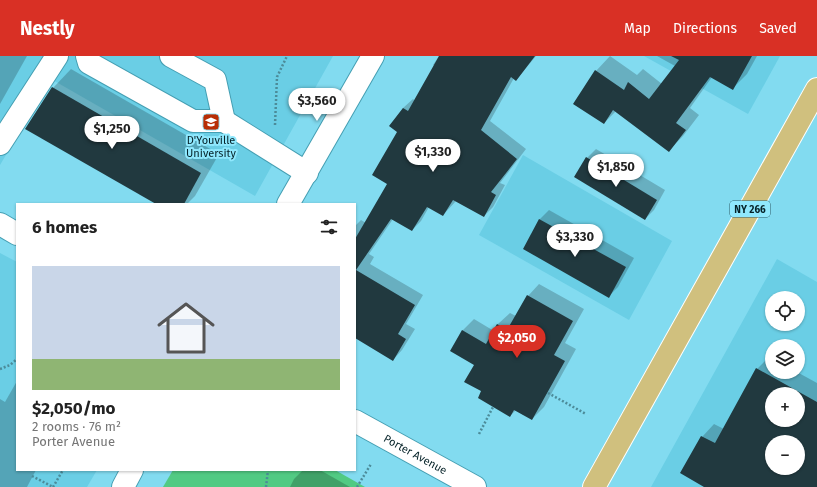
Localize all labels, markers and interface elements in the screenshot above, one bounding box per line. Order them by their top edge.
text: Nestly [20,17,75,40]
text: Map [624,20,651,37]
text: Directions [673,20,737,37]
text: Saved [759,20,797,37]
pin: $3,560 [284,88,350,122]
text: $3,560 [297,93,337,108]
school or university icon: D'Youville University [201,112,221,132]
pin: $1,250 [79,116,145,150]
text: $1,250 [93,121,131,136]
place label: D'Youville University [186,134,237,160]
pin: $1,330 [400,139,466,173]
text: $1,330 [414,144,452,159]
pin: $1,850 [583,154,649,188]
text: $1,850 [597,159,635,174]
road number: NY 266 [730,201,770,217]
icon: filters [318,216,340,238]
text: 6 homes [32,217,97,238]
pin: $3,330 [542,224,608,258]
text: $3,330 [556,229,594,244]
map controls [765,291,805,475]
button: locate [765,291,805,331]
icon: home [150,292,222,364]
pin: $2,050 [484,325,550,359]
text: $2,050 [498,330,536,345]
button: layers [765,339,805,379]
button: + [765,387,805,427]
text: $2,050/mo [32,398,115,419]
text: 2 rooms · 76 m² [32,419,121,434]
street label: Porter Avenue [381,432,449,477]
text: Porter Avenue [32,434,115,449]
button: − [765,435,805,475]

